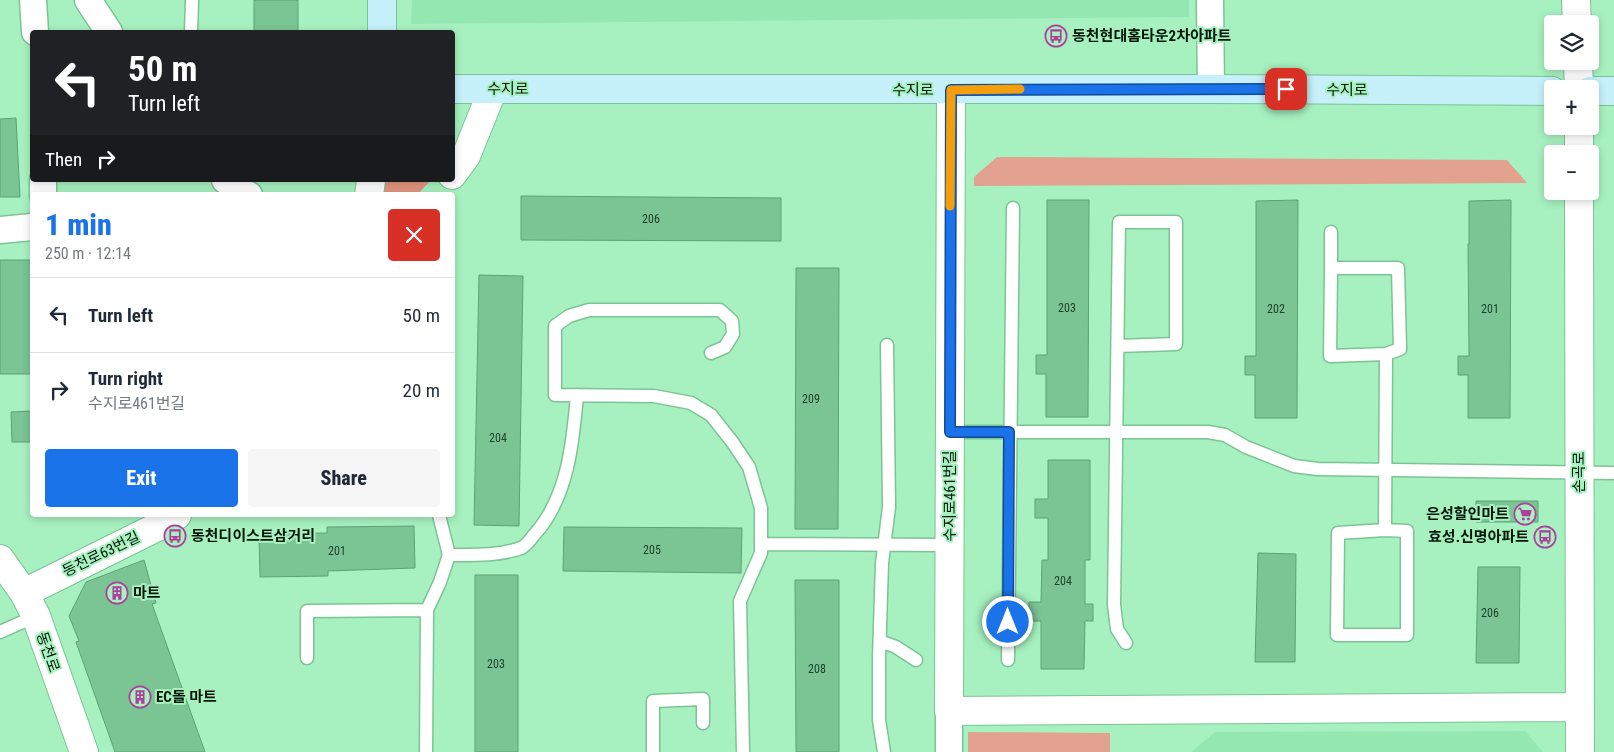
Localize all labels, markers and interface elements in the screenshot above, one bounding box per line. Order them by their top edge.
map controls [1544,15,1599,200]
button: layers [1544,15,1599,70]
bus stop icon: 동천현대홈타운2차아파트 [1044,24,1068,48]
place label: 동천현대홈타운2차아파트 [1072,27,1232,45]
text: 50 m [128,49,197,90]
icon: left [45,50,110,115]
pin [1265,68,1307,110]
icon: arrive [1272,75,1300,103]
street label: 수지로 [487,80,529,98]
button: + [1544,80,1599,135]
street label: 수지로 [892,81,934,99]
street label: 수지로 [1326,81,1368,99]
text: Turn left [128,91,200,116]
icon: right [92,145,120,173]
button: − [1544,145,1599,200]
text: Then [45,148,82,171]
text: 1 min [45,207,112,242]
button: close [388,209,440,261]
house number: 206 [642,212,660,226]
text: 250 m · 12:14 [45,244,131,263]
icon: left [45,301,73,329]
house number: 203 [1058,301,1076,315]
house number: 202 [1267,302,1285,316]
house number: 201 [1481,302,1499,316]
text: Turn left [88,304,153,327]
text: 50 m [403,304,440,327]
text: Turn right [88,367,163,390]
icon: right [45,376,73,404]
text: 20 m [403,379,440,402]
house number: 209 [802,392,820,406]
text: 수지로461번길 [88,394,185,413]
house number: 204 [489,431,507,445]
button: Exit [45,449,238,507]
button: Share [248,449,440,507]
street label: 수지로461번길 [941,450,959,542]
street label: 손곡로 [1570,451,1588,493]
supermarket icon: 은성할인마트 [1513,502,1537,526]
place label: 은성할인마트 [1426,505,1509,523]
bus stop icon: 동천디이스트삼거리 [163,524,187,548]
bus stop icon: 효성.신명아파트 [1533,525,1557,549]
place label: 동천디이스트삼거리 [191,527,315,545]
street label: 동천로63번길 [59,528,143,580]
place label: 효성.신명아파트 [1428,528,1529,546]
house number: 205 [643,543,661,557]
house number: 201 [328,544,346,558]
house number: 204 [1054,574,1072,588]
building icon: 마트 [105,581,129,605]
place label: 마트 [133,584,161,602]
position arrow [981,595,1033,647]
house number: 206 [1481,606,1499,620]
street label: 동천로 [33,629,63,675]
house number: 203 [487,657,505,671]
house number: 208 [808,662,826,676]
building icon: EC돌 마트 [128,685,152,709]
place label: EC돌 마트 [156,688,217,706]

